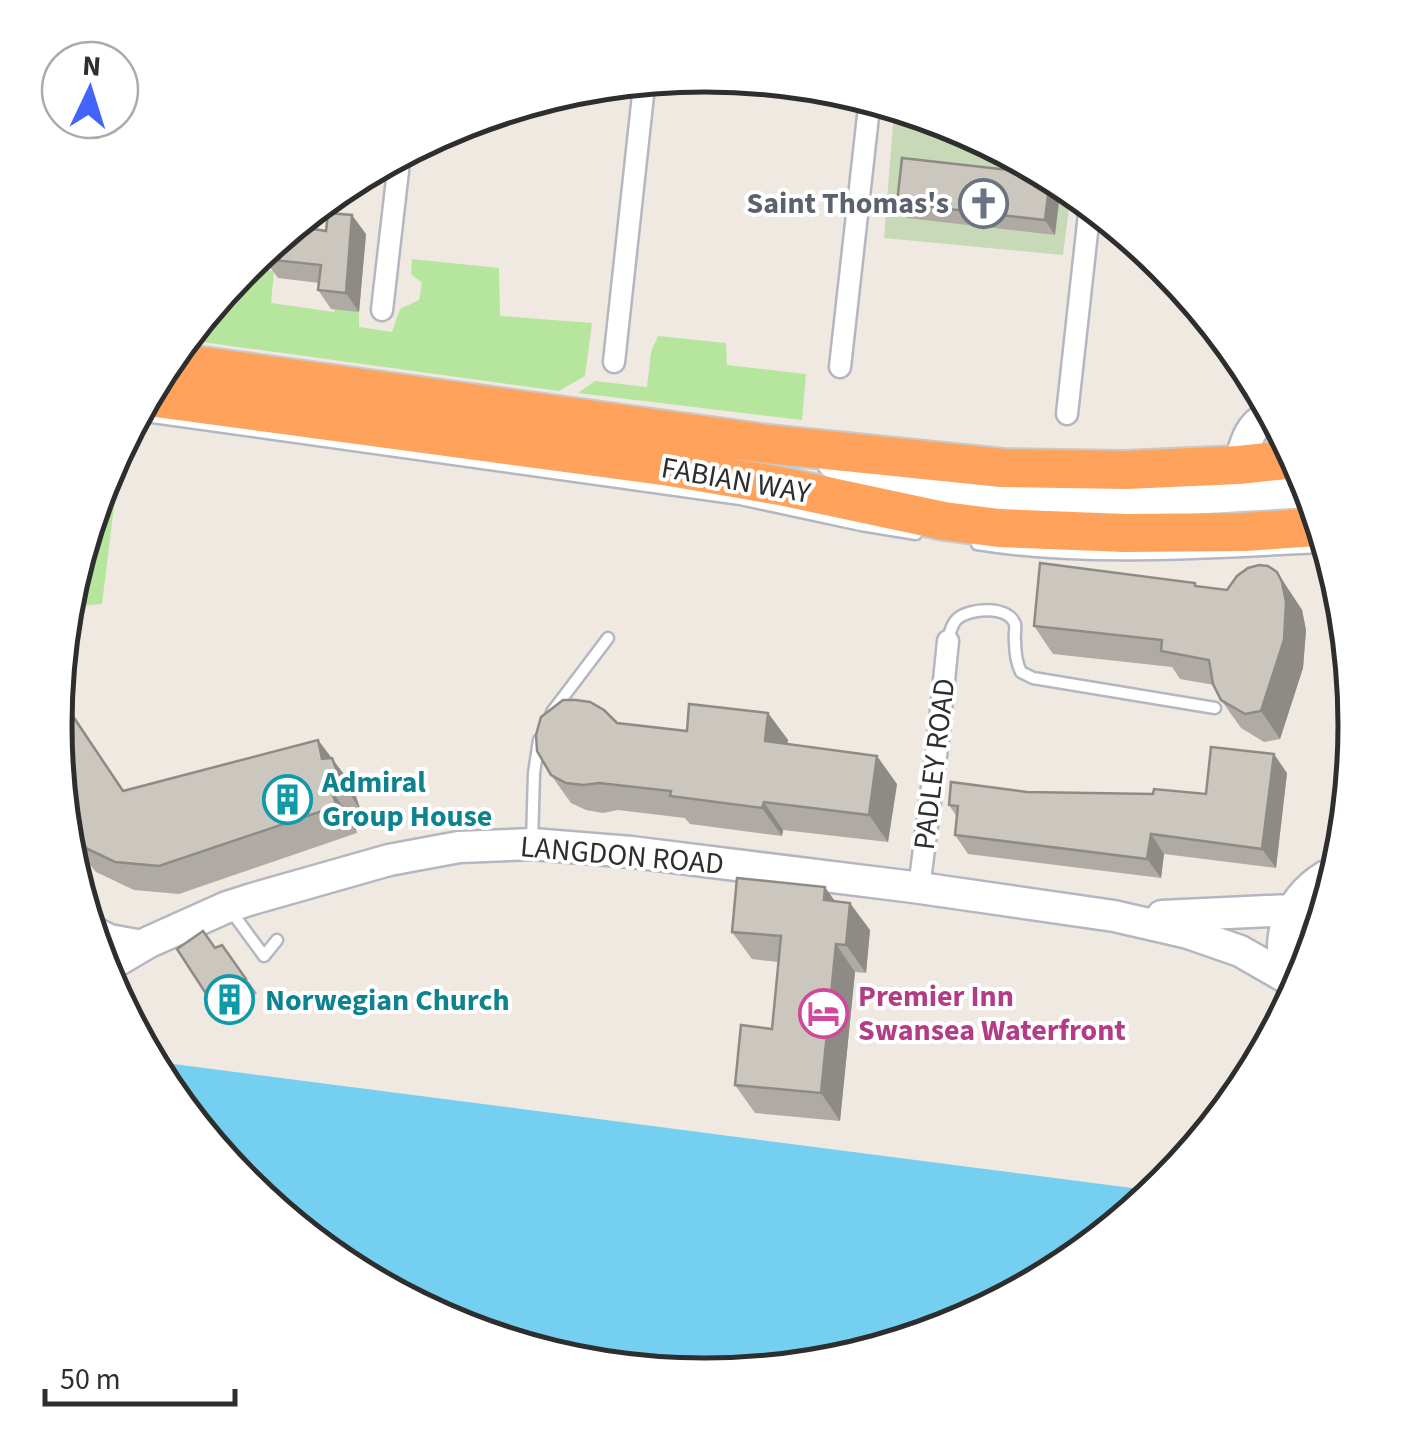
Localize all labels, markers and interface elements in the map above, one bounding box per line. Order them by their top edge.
north arrow [40,40,140,140]
text: N [81,45,102,87]
church icon: Saint Thomas's [958,177,1010,229]
place label: Saint Thomas's [747,182,949,225]
street label: FABIAN WAY [658,446,815,515]
street label: PADLEY ROAD [903,676,966,852]
place label: Admiral Group House [321,761,492,838]
building icon: Admiral Group House [261,773,313,825]
street label: LANGDON ROAD [518,825,725,886]
building icon: Norwegian Church [204,974,256,1026]
place label: Premier Inn Swansea Waterfront [858,975,1126,1052]
place label: Norwegian Church [265,979,510,1022]
hotel icon: Premier Inn Swansea Waterfront [797,987,849,1039]
scale bar [45,1344,235,1406]
text: 50 m [60,1358,121,1401]

